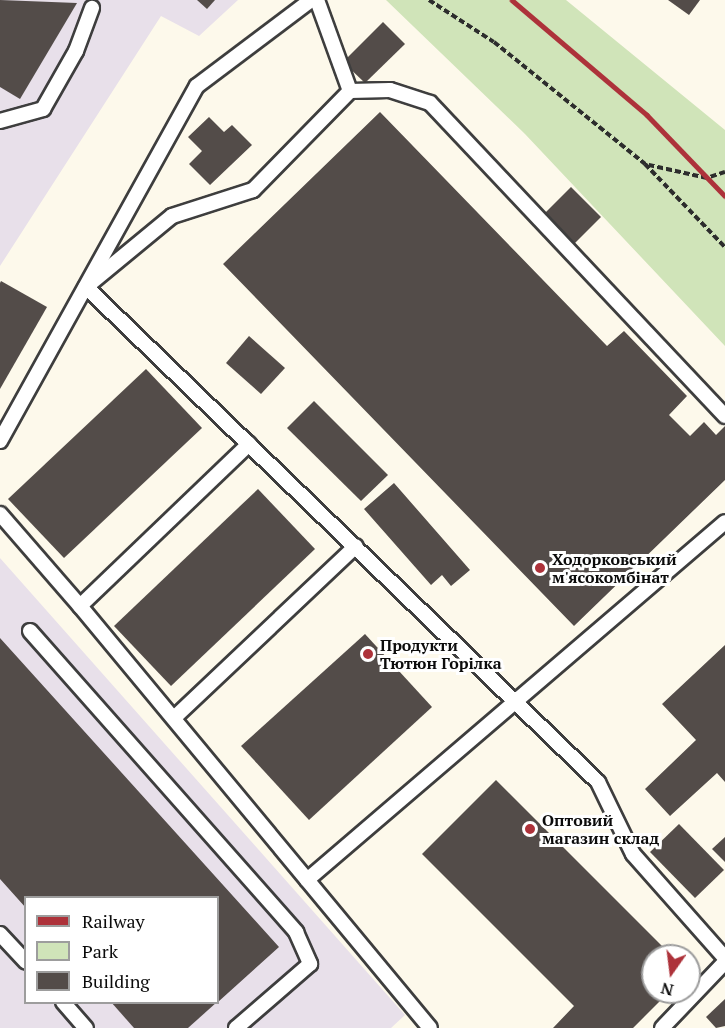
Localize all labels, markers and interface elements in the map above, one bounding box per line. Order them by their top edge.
place label: Ходорковський м'ясокомбінат [552,549,677,587]
marker: Ходорковський м'ясокомбінат [533,561,547,575]
place label: Продукти Тютюн Горілка [380,635,502,673]
marker: Продукти Тютюн Горілка [361,647,375,661]
place label: Оптовий магазин склад [542,810,659,848]
marker: Оптовий магазин склад [523,822,537,836]
legend [24,896,219,1004]
text: Railway [82,909,145,933]
text: Park [82,939,118,963]
north arrow [641,944,701,1004]
text: Building [82,969,150,993]
text: N [659,977,676,1002]

